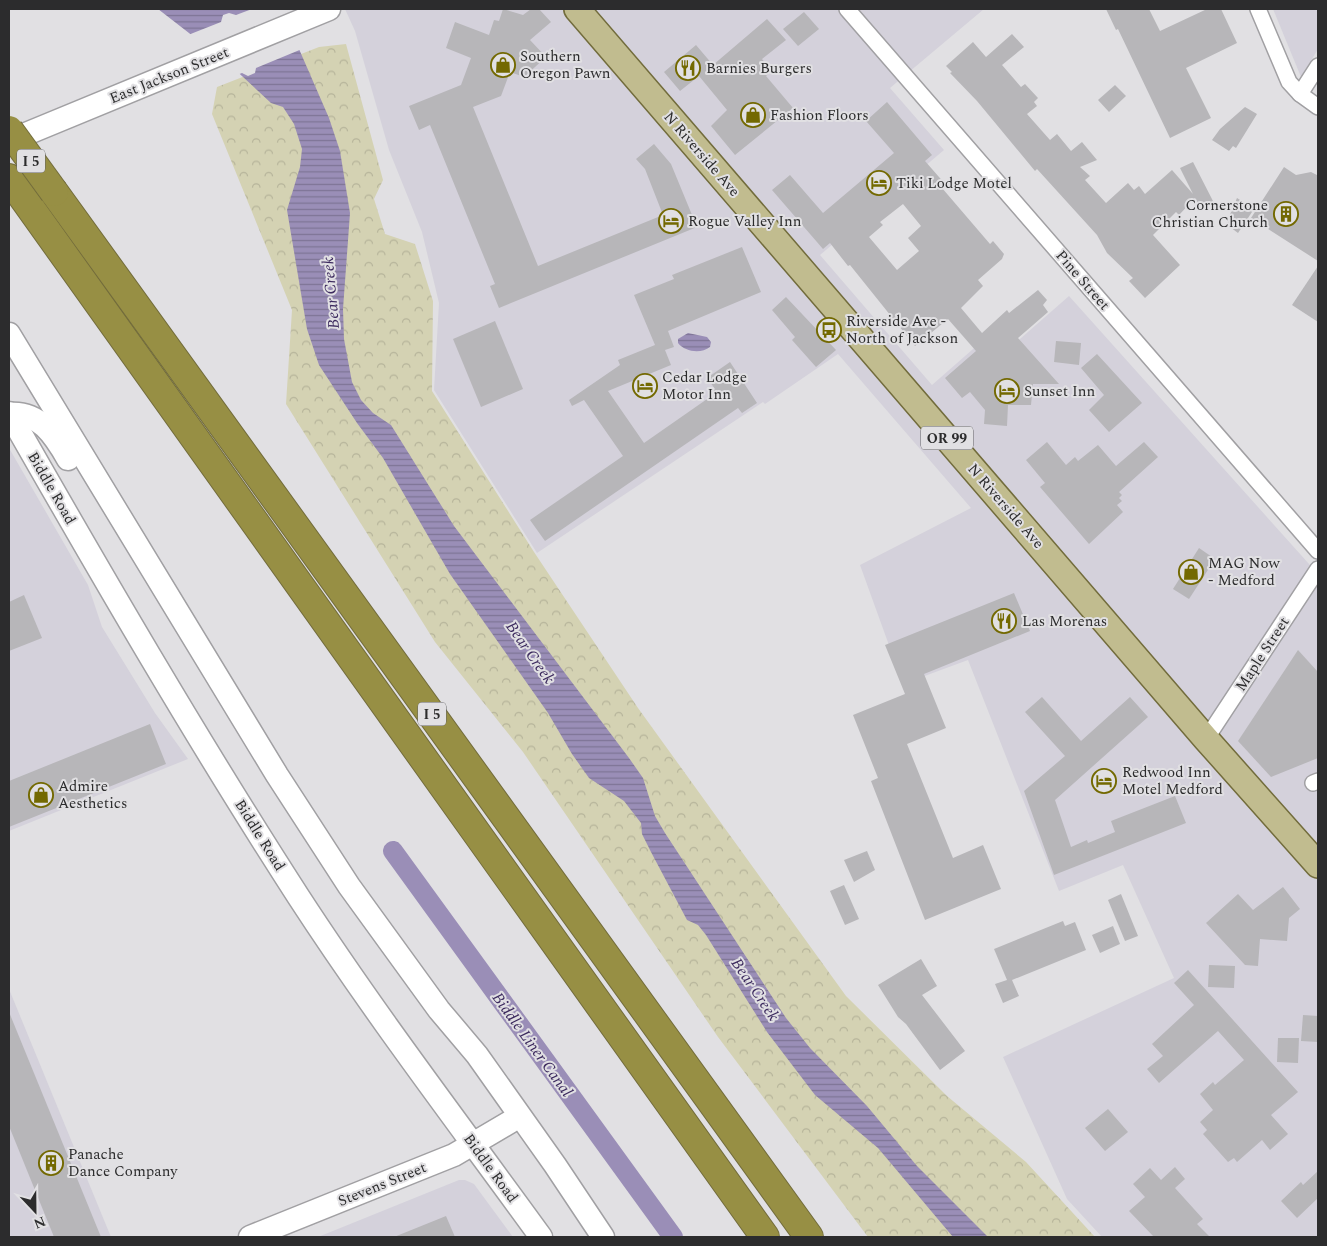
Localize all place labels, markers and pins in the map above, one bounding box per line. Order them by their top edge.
place label: Southern Oregon Pawn [520,45,611,85]
shop icon: Southern Oregon Pawn [490,52,516,78]
restaurant icon: Barnies Burgers [675,55,701,81]
place label: Barnies Burgers [706,57,812,80]
shop icon: Fashion Floors [740,102,766,128]
place label: Fashion Floors [770,104,869,127]
hotel icon: Tiki Lodge Motel [866,170,892,196]
place label: Tiki Lodge Motel [896,172,1012,195]
place label: Cornerstone Christian Church [1152,194,1268,234]
building icon: Cornerstone Christian Church [1273,201,1299,227]
hotel icon: Rogue Valley Inn [658,208,684,234]
place label: Rogue Valley Inn [688,210,802,233]
place label: Riverside Ave - North of Jackson [846,310,958,350]
bus stop icon: Riverside Ave - North of Jackson [816,317,842,343]
place label: Cedar Lodge Motor Inn [662,366,747,406]
hotel icon: Cedar Lodge Motor Inn [632,373,658,399]
hotel icon: Sunset Inn [994,378,1020,404]
place label: Sunset Inn [1024,380,1095,403]
place label: MAG Now - Medford [1208,552,1281,592]
shop icon: MAG Now - Medford [1178,559,1204,585]
restaurant icon: Las Morenas [991,608,1017,634]
place label: Las Morenas [1022,610,1107,633]
place label: Redwood Inn Motel Medford [1122,761,1223,801]
hotel icon: Redwood Inn Motel Medford [1091,768,1117,794]
place label: Admire Aesthetics [58,775,128,815]
shop icon: Admire Aesthetics [28,782,54,808]
place label: Panache Dance Company [68,1143,178,1183]
building icon: Panache Dance Company [38,1150,64,1176]

